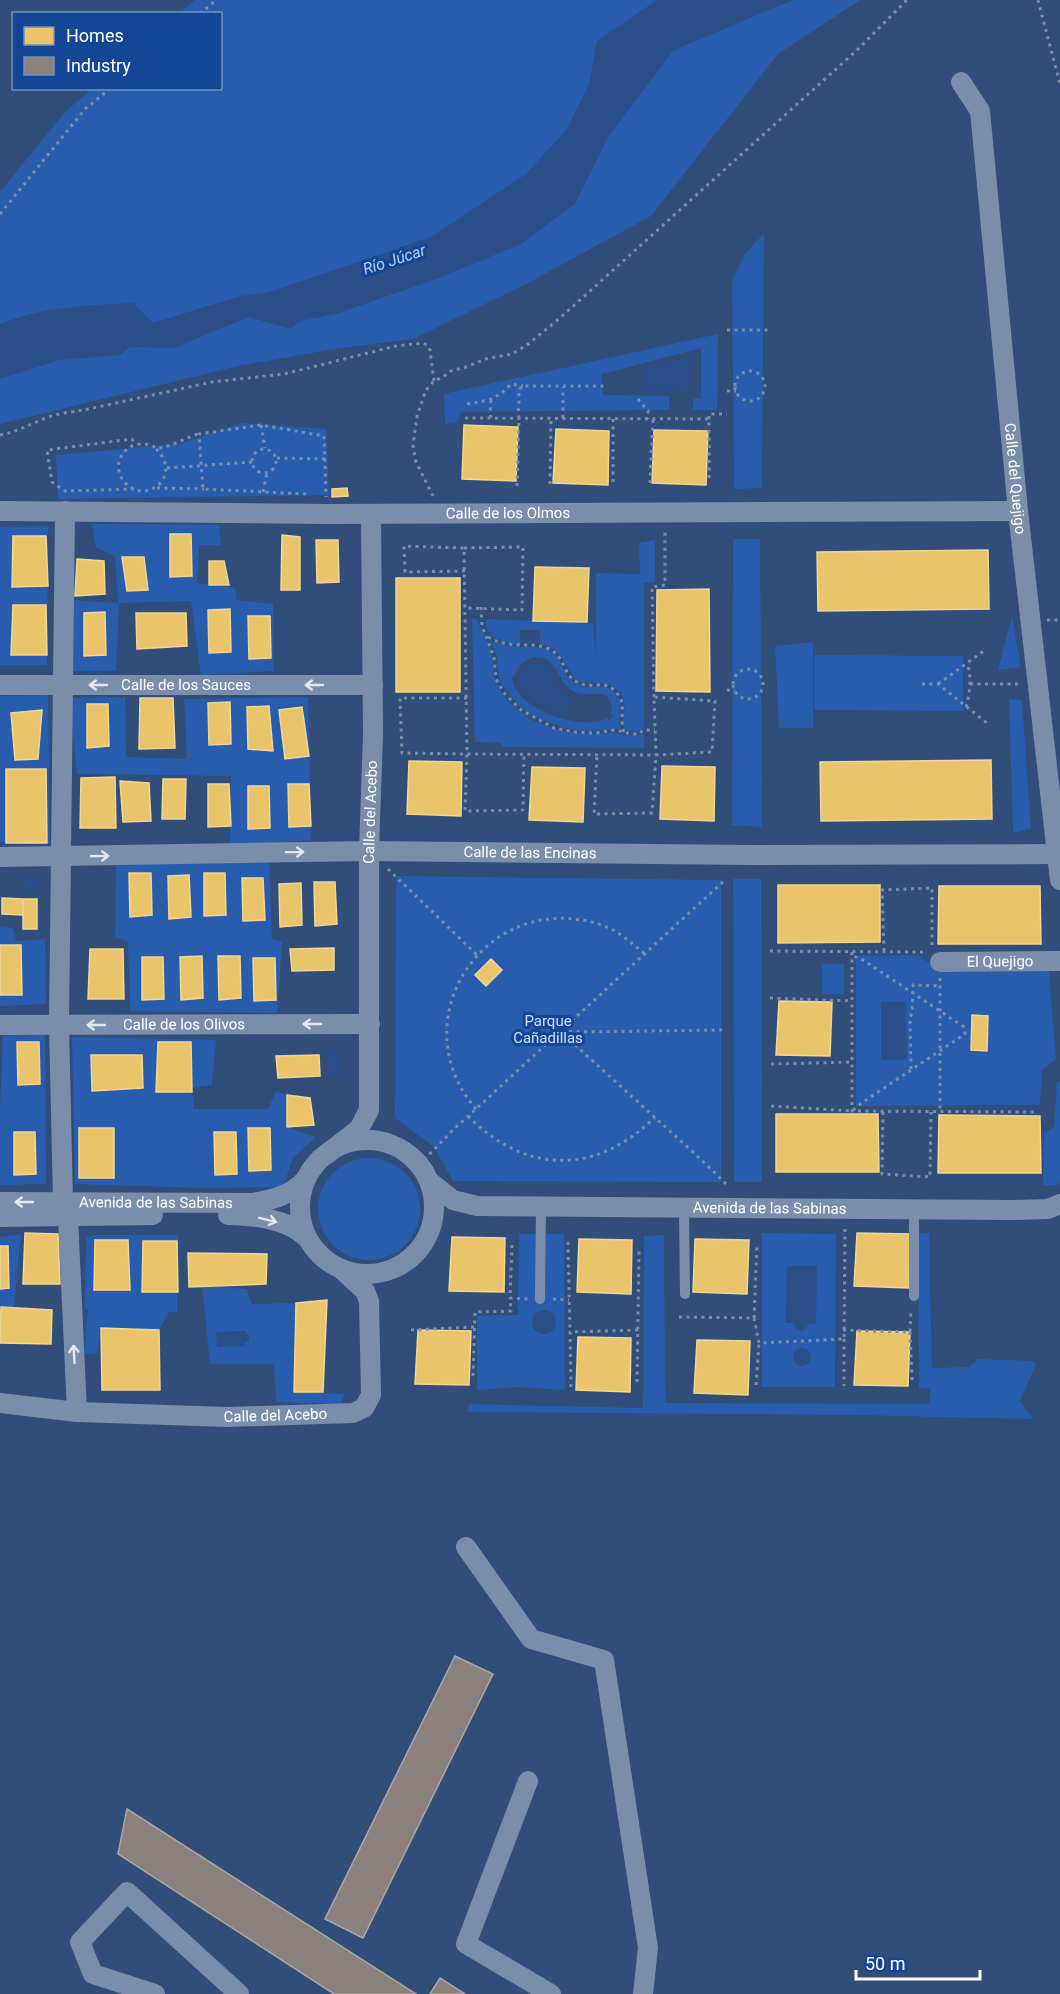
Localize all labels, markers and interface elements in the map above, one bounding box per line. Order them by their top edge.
legend [12,12,222,90]
text: Homes [66,25,124,46]
text: Industry [66,55,131,76]
water label: Río Júcar [360,240,429,279]
street label: Calle del Quejigo [1001,422,1030,535]
street label: Calle de los Olmos [446,504,570,522]
street label: Calle de los Sauces [121,676,251,694]
one-way arrow [89,679,109,691]
one-way arrow [305,679,325,691]
street label: Calle del Acebo [360,760,381,864]
street label: Calle de las Encinas [463,843,597,862]
one-way arrow [285,847,305,858]
one-way arrow [90,850,110,862]
street label: El Quejigo [967,952,1033,971]
park label: Parque Cañadillas [513,1012,583,1047]
street label: Calle de los Olivos [123,1015,245,1034]
one-way arrow [302,1018,322,1030]
one-way arrow [86,1019,106,1031]
street label: Avenida de las Sabinas [79,1193,233,1212]
one-way arrow [14,1196,34,1208]
street label: Avenida de las Sabinas [693,1199,847,1218]
one-way arrow [258,1214,277,1226]
one-way arrow [69,1344,80,1364]
street label: Calle del Acebo [223,1405,327,1426]
scale bar [856,1943,980,1981]
text: 50 m [865,1953,905,1974]

